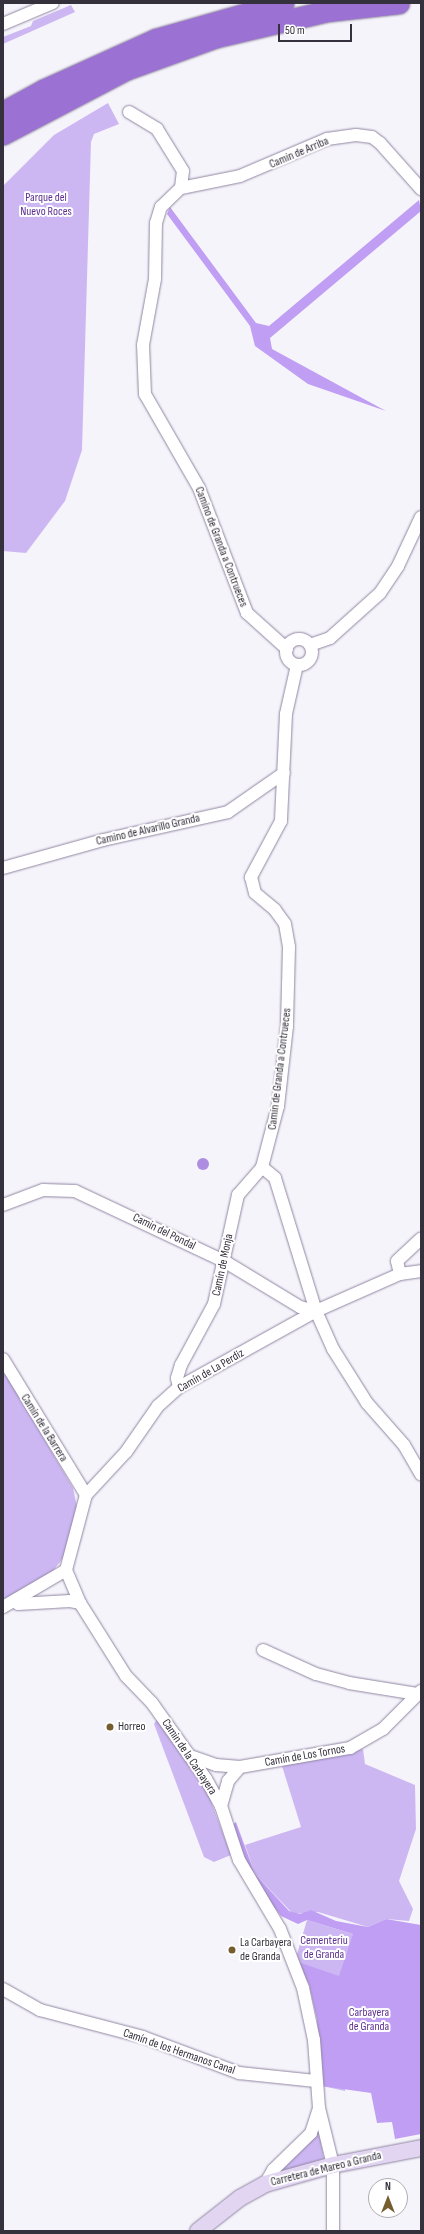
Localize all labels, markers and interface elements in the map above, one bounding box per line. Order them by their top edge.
scale bar [280,16,354,42]
text: 50 m [285,23,305,38]
street label: Camín de Arriba [267,134,331,172]
park label: Parque del Nuevo Roces [20,191,72,219]
street label: Camino de Granda a Contrueces [191,485,251,609]
street label: Camino de Alvarillo Granda [95,811,201,849]
street label: Camín de Granda a Contrueces [265,1007,295,1131]
street label: Camín del Pondal [130,1211,198,1253]
street label: Camín de Monja [209,1233,237,1297]
street label: Camín de La Perdiz [175,1346,247,1396]
street label: Camín de la Barrera [17,1391,71,1465]
street label: Camin de la Carbayera [158,1716,220,1798]
place label: Horreo [118,1720,146,1734]
marker: Horreo [105,1722,115,1732]
street label: Camín de Los Tornos [264,1742,346,1770]
park label: Cementeriu de Granda [300,1934,348,1962]
place label: La Carbayera de Granda [240,1936,291,1964]
marker: La Carbayera de Granda [227,1945,237,1955]
park label: Carbayera de Granda [349,2006,389,2034]
street label: Camín de los Hermanos Canal [121,2026,237,2078]
street label: Carretera de Mareo a Granda [269,2148,383,2190]
north arrow [368,2178,408,2218]
text: N [385,2180,391,2193]

